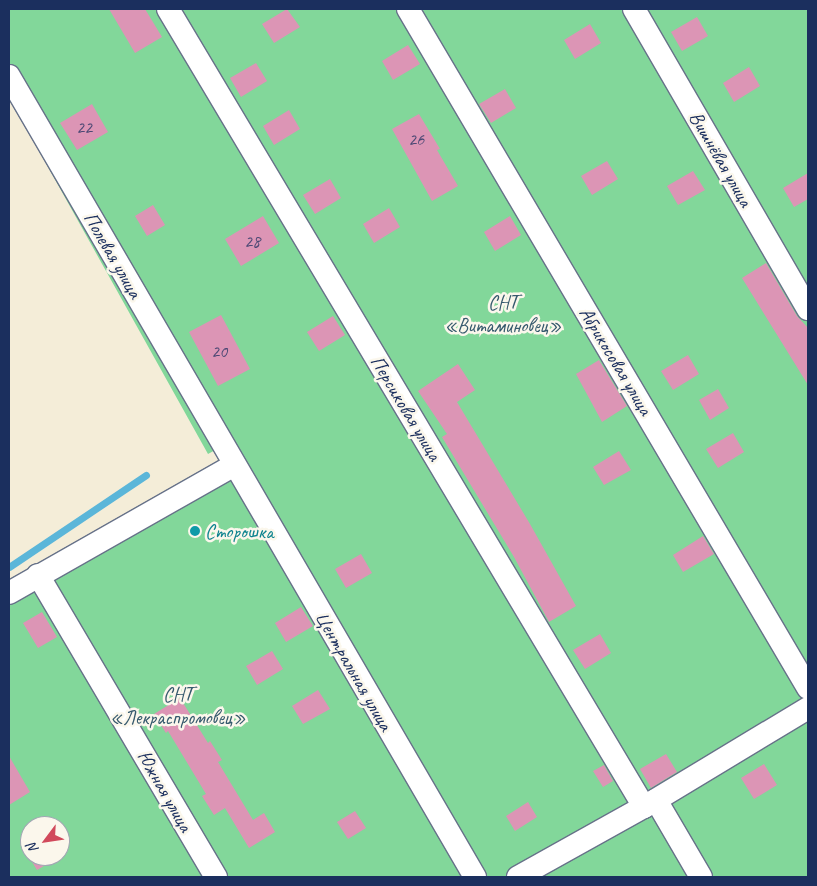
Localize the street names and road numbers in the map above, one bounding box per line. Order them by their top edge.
street label: Вишнёвая улица [684,106,758,212]
street label: Полевая улица [78,207,148,303]
street label: Абрикосовая улица [574,302,658,420]
street label: Персиковая улица [365,350,447,466]
street label: Центральная улица [310,607,398,735]
street label: Южная улица [132,745,198,837]

